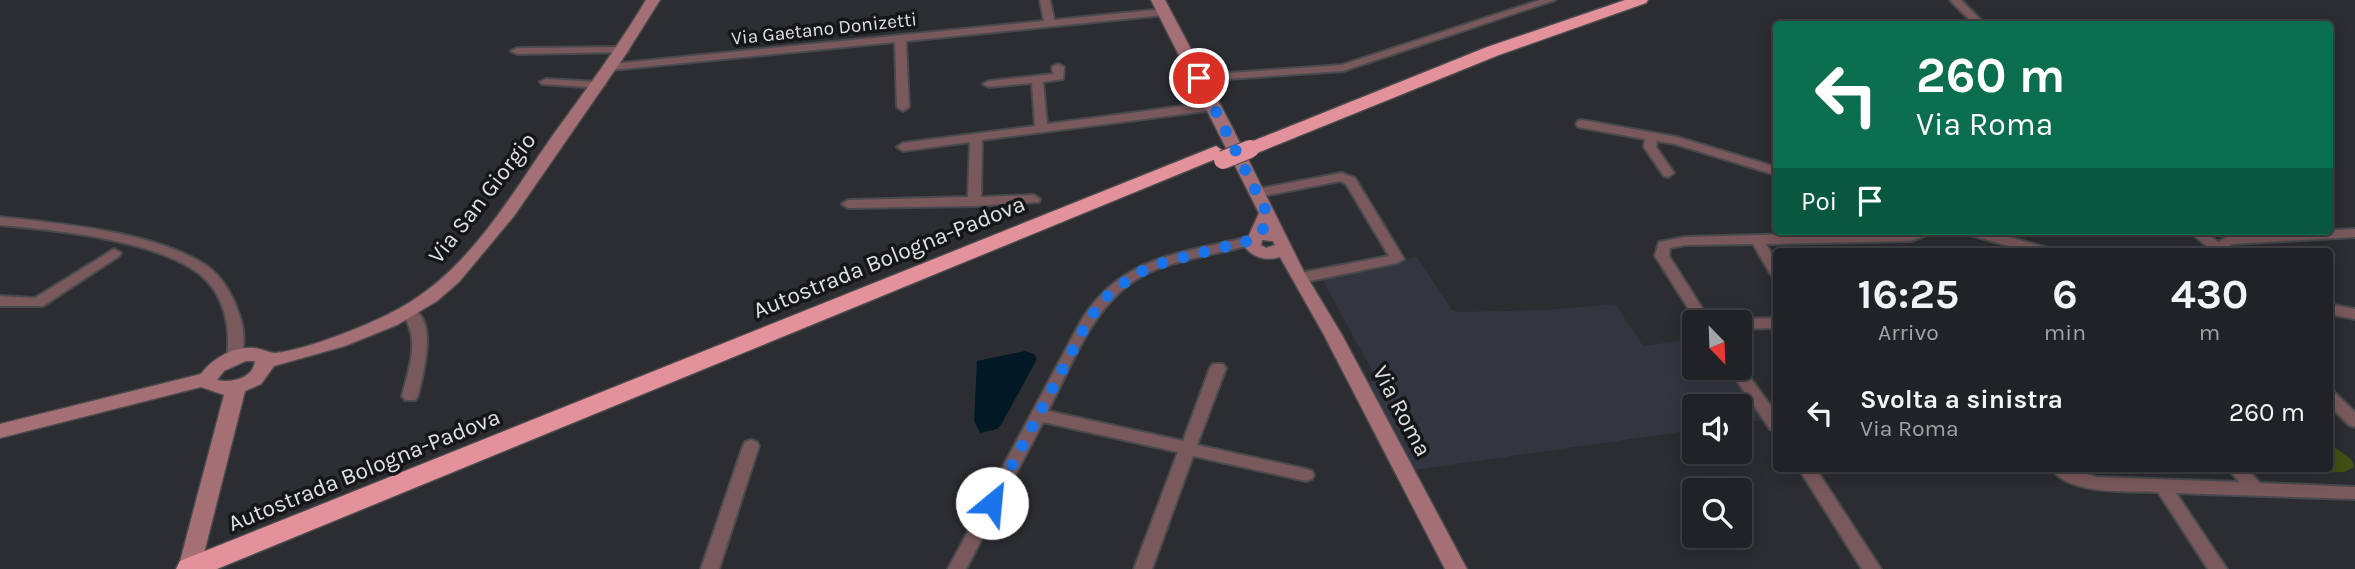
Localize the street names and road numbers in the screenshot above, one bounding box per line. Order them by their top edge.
street label: Via Gaetano Donizetti [730,8,918,50]
street label: Via San Giorgio [423,127,541,269]
street label: Autostrada Bologna-Padova [749,190,1029,324]
street label: Via Roma [1367,361,1437,461]
street label: Autostrada Bologna-Padova [224,403,504,537]

